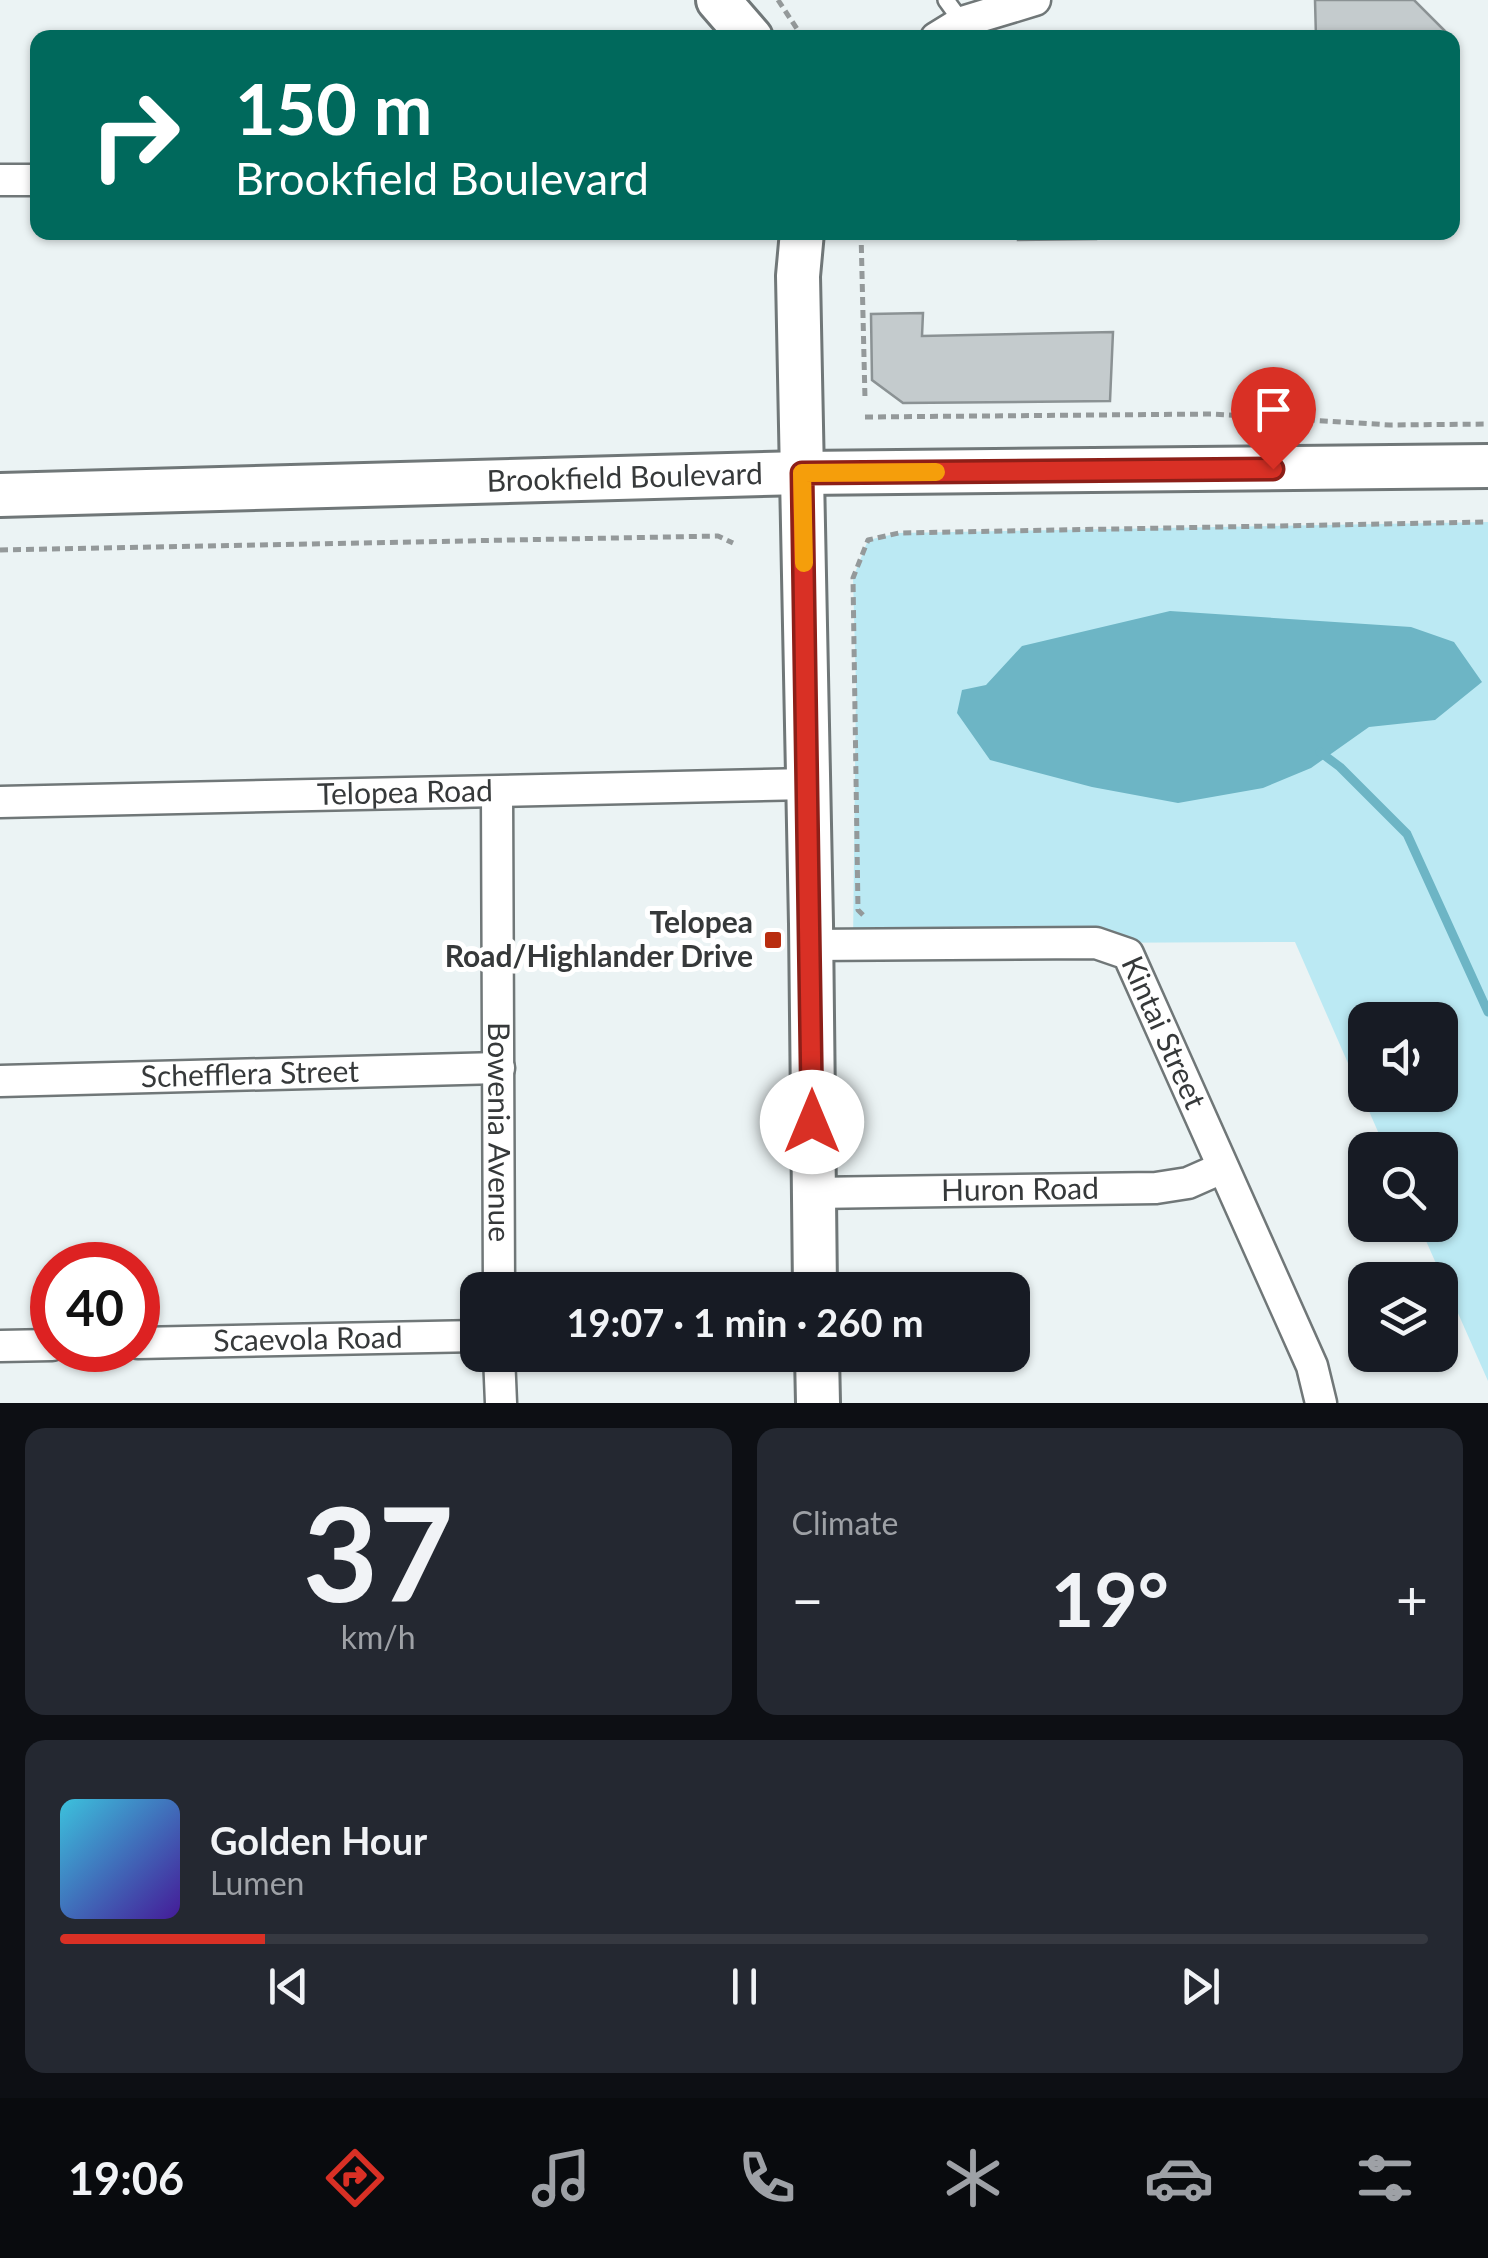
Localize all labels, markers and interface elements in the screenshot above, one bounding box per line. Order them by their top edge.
text: 150 m [235,66,432,150]
icon: right [70,70,200,200]
text: Brookfield Boulevard [235,151,649,205]
pin [1231,367,1316,470]
icon: arrive [1246,382,1301,437]
street label: Brookfield Boulevard [486,454,763,498]
street label: Telopea Road [317,771,493,811]
place label: Telopea Road/Highlander Drive [445,903,753,973]
marker: Telopea Road/Highlander Drive [762,929,784,951]
street label: Kintai Street [1115,950,1215,1114]
map controls [1348,1002,1458,1372]
button: sound [1348,1002,1458,1112]
street label: Bowenia Avenue [482,1022,519,1242]
street label: Schefflera Street [140,1052,360,1093]
position arrow [760,1070,864,1174]
button: search [1348,1132,1458,1242]
street label: Huron Road [941,1169,1099,1207]
speed limit sign: 40 [30,1242,160,1372]
button: layers [1348,1262,1458,1372]
text: 19:07 · 1 min · 260 m [566,1299,924,1345]
street label: Scaevola Road [213,1318,403,1357]
text: 37 [303,1474,454,1630]
text: Climate [792,1503,898,1542]
text: 19° [1051,1553,1169,1643]
text: − [792,1566,823,1632]
text: + [1396,1566,1428,1632]
text: km/h [341,1617,416,1656]
text: Golden Hour [210,1817,427,1863]
text: Lumen [210,1863,304,1902]
icon: previous [261,1959,316,2014]
icon: pause [717,1959,772,2014]
icon: next [1173,1959,1228,2014]
icon: directions [320,2143,390,2213]
icon: music [526,2143,596,2213]
icon: phone [732,2143,802,2213]
icon: climate [938,2143,1008,2213]
icon: car [1144,2143,1214,2213]
icon: filters [1350,2143,1420,2213]
text: 19:06 [68,2151,184,2205]

